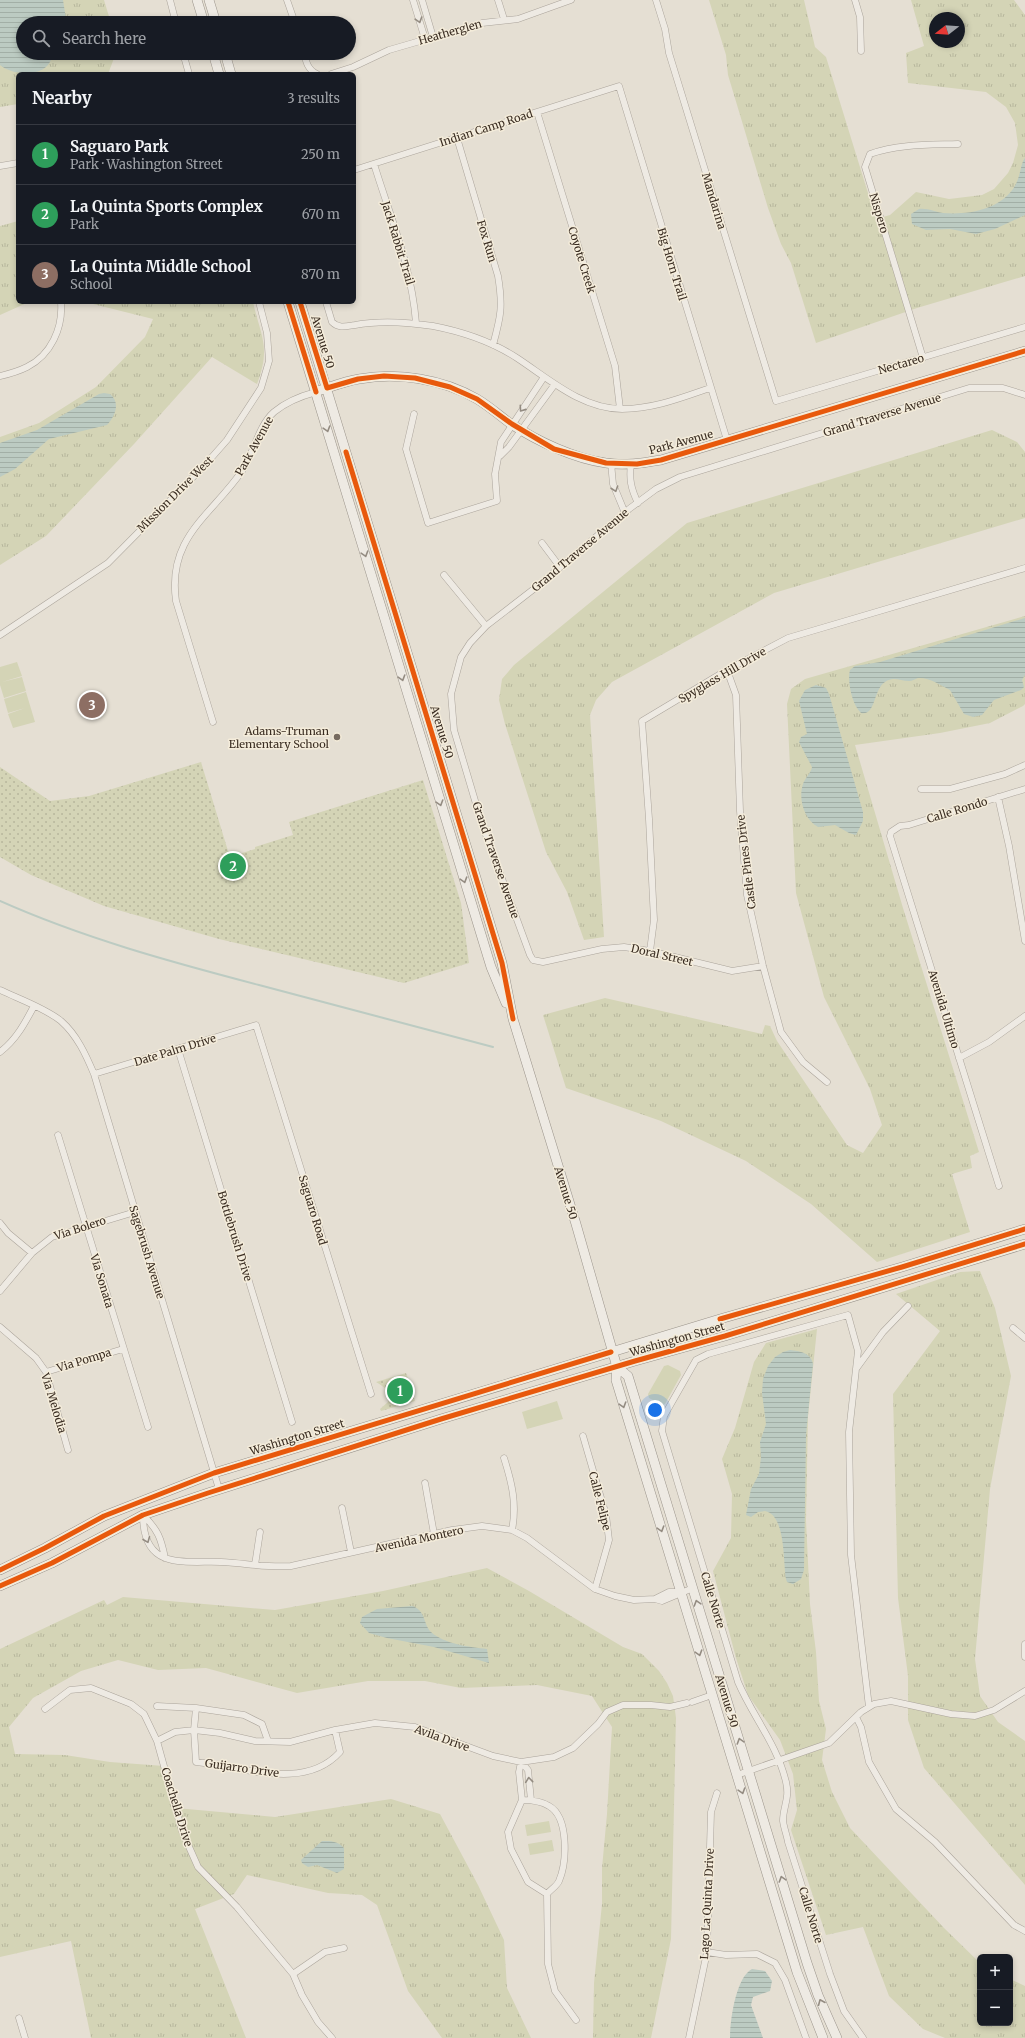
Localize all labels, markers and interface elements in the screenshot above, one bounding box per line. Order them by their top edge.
north arrow [929,12,965,48]
search box [16,16,356,60]
one-way arrow [414,16,423,23]
street label: Heatherglen [417,16,484,48]
icon: search [30,27,52,49]
text: Search here [62,29,146,48]
text: Nearby [32,87,92,109]
text: 3 results [287,90,340,107]
street label: Indian Camp Road [438,106,535,150]
text: Saguaro Park [70,137,169,156]
text: 1 [42,146,48,163]
text: 250 m [301,146,340,163]
text: Park · Washington Street [70,156,223,173]
street label: Mandarina [699,171,729,231]
street label: Nispero [866,191,892,235]
text: La Quinta Sports Complex [70,197,263,216]
street label: Jack Rabbit Trail [378,198,418,287]
text: 2 [41,206,49,223]
text: 670 m [302,206,340,223]
text: Park [70,216,99,233]
street label: Fox Run [474,218,500,264]
street label: Coyote Creek [565,225,599,295]
street label: Big Horn Trail [654,226,690,303]
text: La Quinta Middle School [70,257,251,276]
text: 3 [41,266,49,283]
text: 870 m [301,266,340,283]
text: School [70,276,112,293]
street label: Avenue 50 [308,313,338,370]
street label: Nectareo [876,351,926,377]
street label: Grand Traverse Avenue [821,390,943,440]
one-way arrow [520,405,527,412]
street label: Park Avenue [232,414,276,478]
one-way arrow [322,426,331,433]
street label: Park Avenue [647,427,715,457]
street label: Mission Drive West [134,452,217,535]
one-way arrow [610,485,619,492]
street label: Grand Traverse Avenue [529,505,632,595]
one-way arrow [360,550,369,557]
street label: Spyglass Hill Drive [676,644,769,706]
one-way arrow [398,674,406,681]
pin: 3 [79,690,105,720]
street label: Avenue 50 [427,703,457,760]
place label: Adams-Truman Elementary School [229,724,330,751]
marker: Adams-Truman Elementary School [332,732,342,742]
street label: Calle Rondo [925,794,990,826]
one-way arrow [435,799,444,806]
street label: Grand Traverse Avenue [469,800,523,920]
street label: Castle Pines Drive [733,814,759,910]
pin: 2 [220,851,246,881]
one-way arrow [459,876,468,883]
street label: Doral Street [630,941,695,969]
street label: Avenida Ultimo [925,967,963,1051]
street label: Date Palm Drive [132,1031,218,1069]
street label: Avenue 50 [551,1164,581,1221]
street label: Saguaro Road [296,1173,330,1247]
street label: Bottlebrush Drive [215,1189,255,1283]
street label: Sagebrush Avenue [126,1204,168,1301]
street label: Via Bolero [51,1213,108,1243]
street label: Via Sonata [87,1251,117,1310]
street label: Washington Street [627,1319,727,1360]
street label: Via Pompa [54,1345,113,1375]
street label: Via Melodia [38,1370,70,1435]
pin: 1 [387,1376,413,1406]
your location [645,1400,665,1420]
one-way arrow [618,1401,627,1408]
street label: Washington Street [247,1416,347,1458]
street label: Calle Felipe [586,1470,614,1532]
street label: Avenida Montero [372,1523,465,1555]
one-way arrow [656,1525,665,1532]
one-way arrow [143,1536,151,1543]
street label: Calle Norte [698,1570,728,1630]
one-way arrow [693,1600,702,1607]
one-way arrow [694,1650,703,1657]
street label: Avenue 50 [712,1672,742,1729]
street label: Avila Drive [412,1721,472,1754]
one-way arrow [736,1738,744,1745]
street label: Guijarro Drive [204,1756,280,1780]
street label: Coachella Drive [158,1766,196,1848]
one-way arrow [525,1777,534,1783]
one-way arrow [737,1787,746,1794]
street label: Lago La Quinta Drive [697,1848,717,1960]
one-way arrow [778,1875,787,1882]
street label: Calle Norte [796,1885,826,1945]
map controls [977,1954,1013,2026]
button: + [977,1954,1013,1990]
button: − [977,1990,1013,2026]
one-way arrow [818,1999,826,2006]

